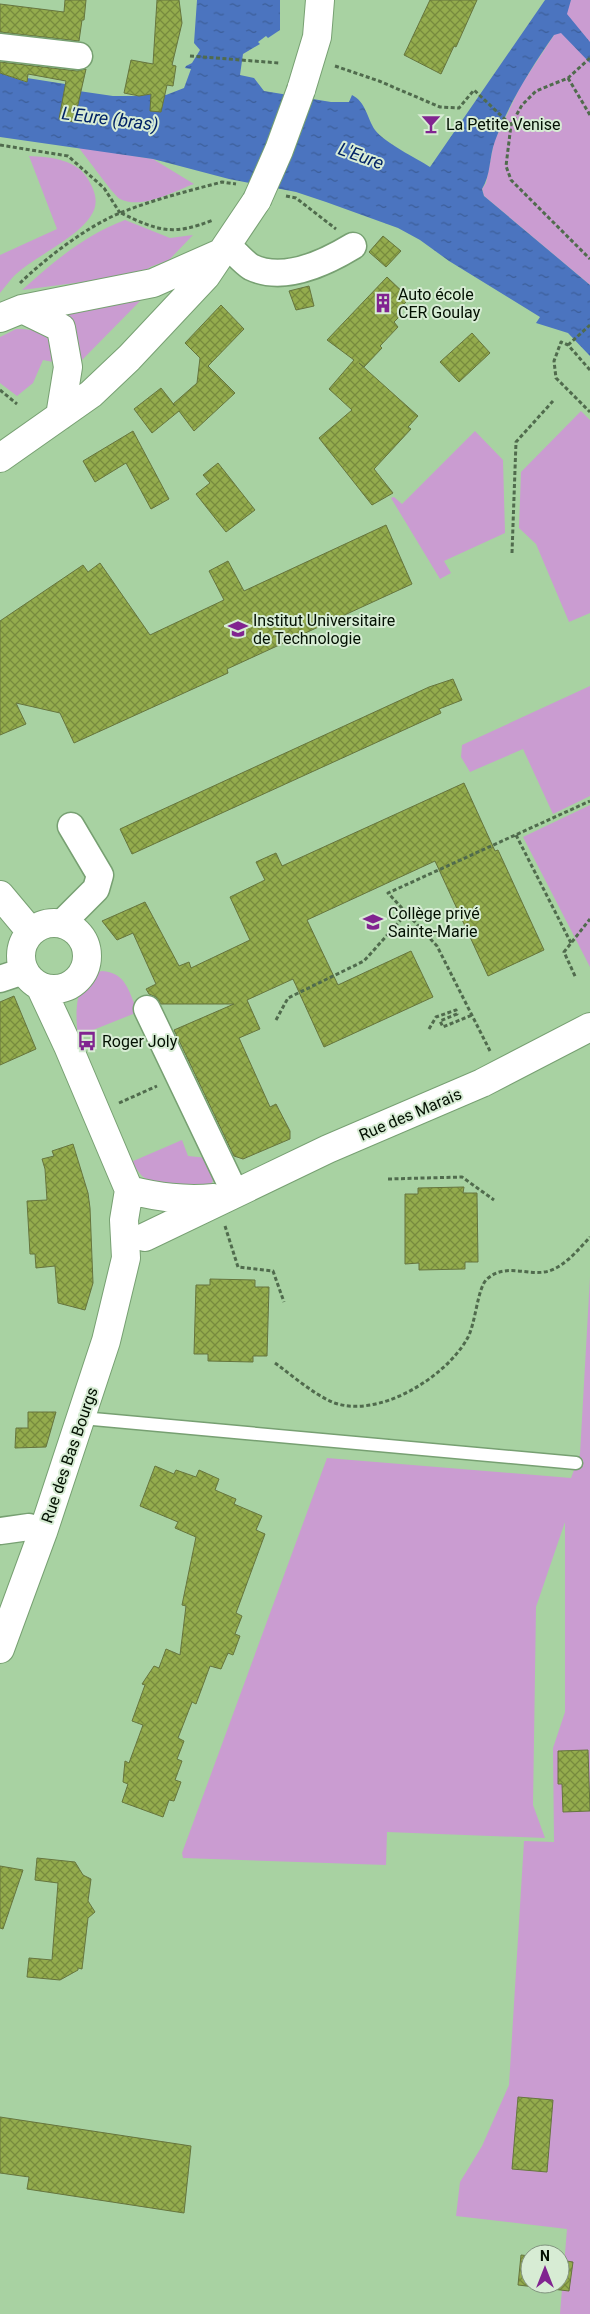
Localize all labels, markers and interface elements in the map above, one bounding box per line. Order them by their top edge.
water label: L'Eure (bras) [60,102,160,136]
bar icon: La Petite Venise [420,113,442,135]
place label: La Petite Venise [446,115,560,134]
water label: L'Eure [336,138,387,173]
place label: Auto école CER Goulay [398,285,481,322]
building icon: Auto école CER Goulay [372,292,394,314]
place label: Institut Universitaire de Technologie [253,611,395,648]
school or university icon: Institut Universitaire de Technologie [227,618,249,640]
place label: Collège privé Sainte-Marie [388,904,480,941]
school or university icon: Collège privé Sainte-Marie [362,911,384,933]
bus stop icon: Roger Joly [76,1030,98,1052]
place label: Roger Joly [102,1032,178,1051]
street label: Rue des Marais [356,1084,464,1145]
street label: Rue des Bas Bourgs [37,1385,102,1525]
north arrow [520,2244,570,2294]
text: N [540,2248,550,2264]

